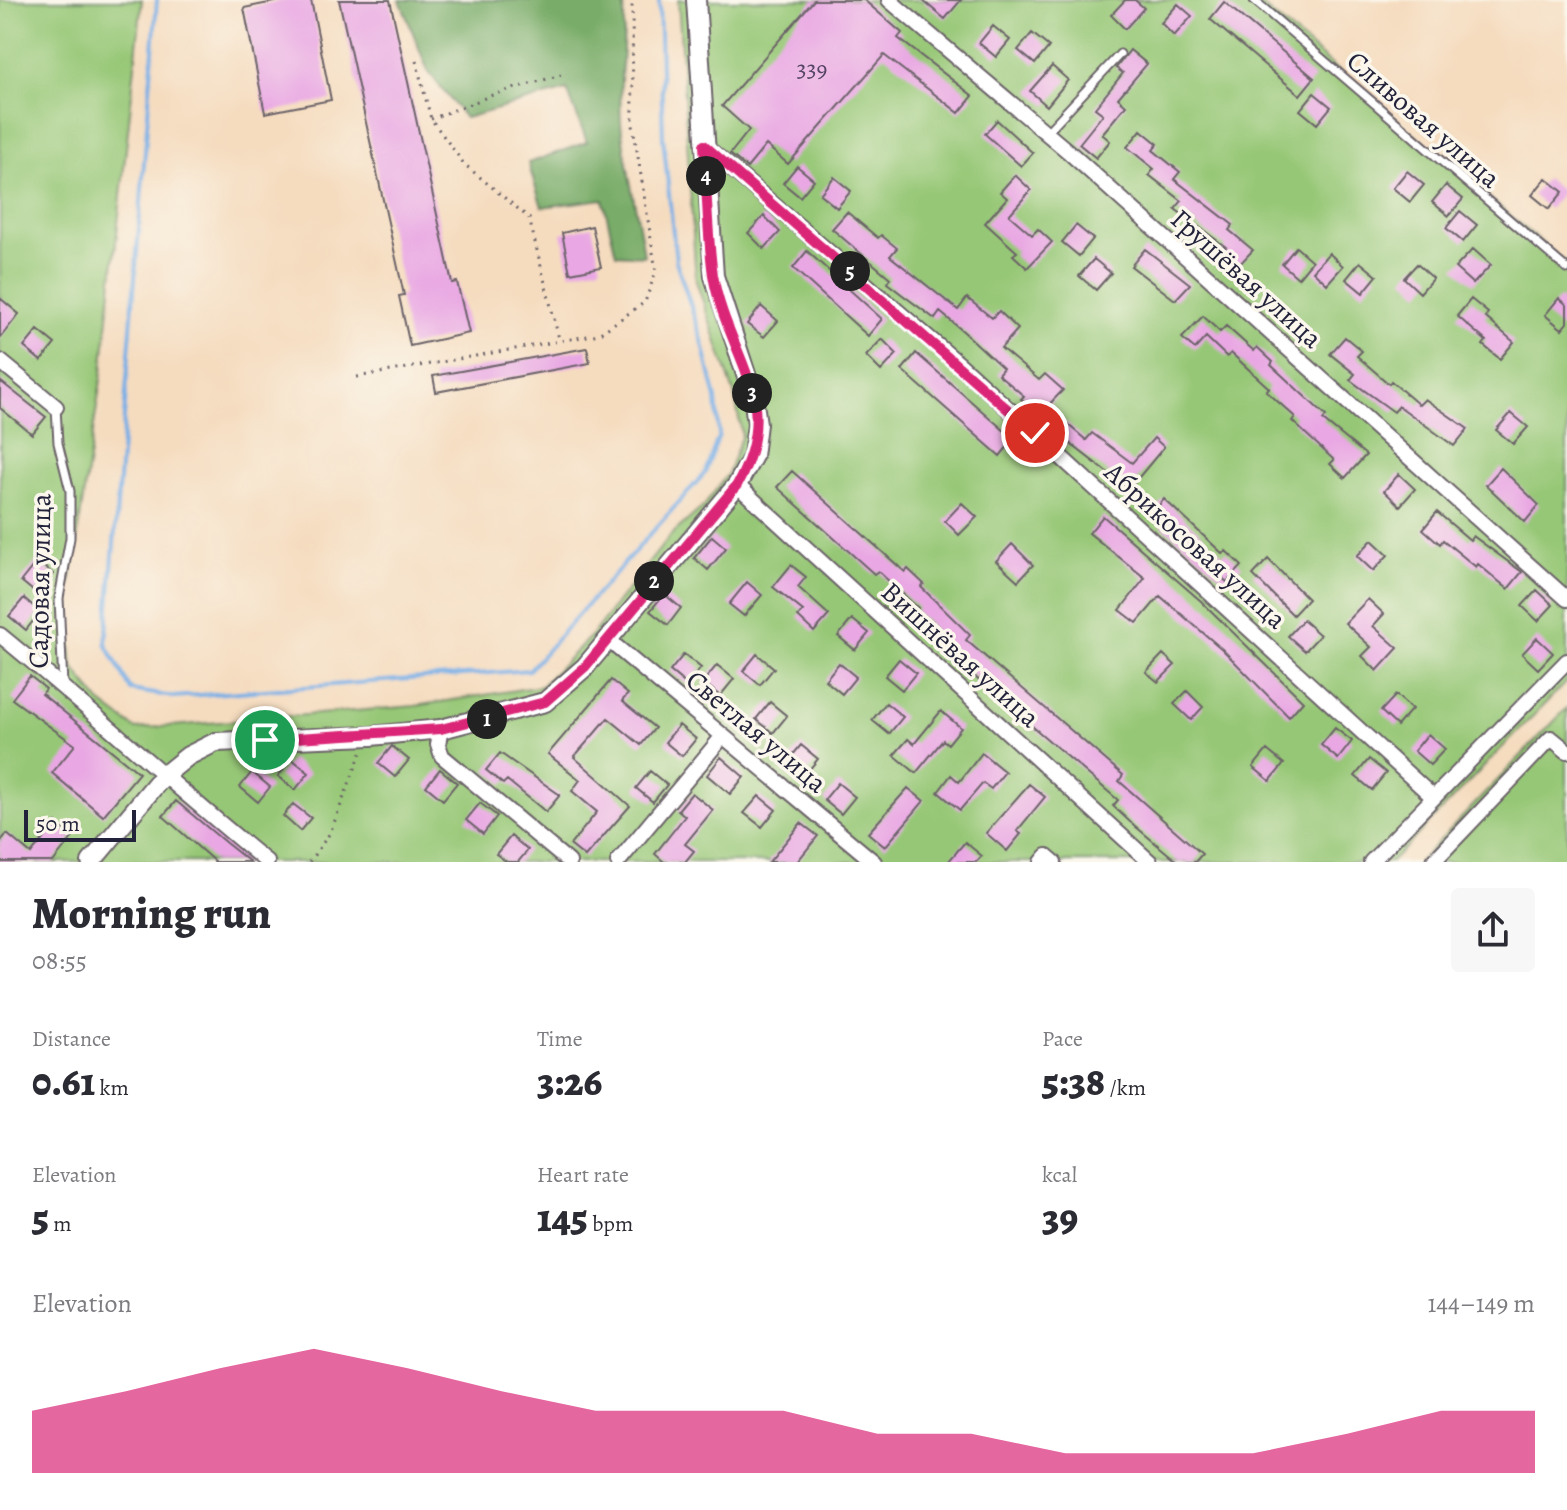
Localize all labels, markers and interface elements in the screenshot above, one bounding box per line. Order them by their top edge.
street label: Сливовая улица [1338,42,1508,197]
house number: 339 [797,53,827,85]
pin: 4 [686,156,726,196]
text: 4 [701,161,711,191]
street label: Грушёвая улица [1162,200,1330,357]
pin: 5 [830,251,870,291]
text: 5 [845,256,855,286]
pin: 3 [732,373,772,413]
text: 3 [747,378,757,408]
pin [1001,399,1069,467]
icon: check [1013,411,1057,455]
street label: Абрикосовая улица [1095,453,1295,638]
street label: Садовая улица [19,493,61,669]
pin: 2 [634,561,674,601]
text: 2 [649,566,659,596]
street label: Вишнёвая улица [873,573,1048,736]
street label: Светлая улица [678,662,835,802]
pin: 1 [467,699,507,739]
text: 1 [483,704,491,734]
pin [231,706,299,774]
icon: arrive [243,718,287,762]
scale bar [24,806,136,842]
text: 50 m [36,809,80,839]
text: Morning run [32,883,271,943]
button: share [1451,888,1535,972]
text: 08:55 [32,943,87,978]
text: Distance [32,1024,111,1054]
text: Time [537,1024,583,1054]
text: Pace [1042,1024,1083,1054]
text: 0.61 [32,1054,95,1109]
text: 3:26 [537,1054,602,1109]
text: 5:38 [1042,1054,1105,1109]
text: km [95,1073,129,1103]
text: /km [1105,1073,1146,1103]
text: Elevation [32,1160,116,1190]
text: Heart rate [537,1160,629,1190]
text: kcal [1042,1160,1077,1190]
text: 5 [32,1190,49,1245]
text: 145 [537,1190,588,1245]
text: 39 [1042,1190,1078,1245]
text: m [49,1209,72,1239]
text: bpm [588,1209,633,1239]
text: Elevation [32,1286,132,1321]
text: 144–149 m [1427,1286,1535,1321]

